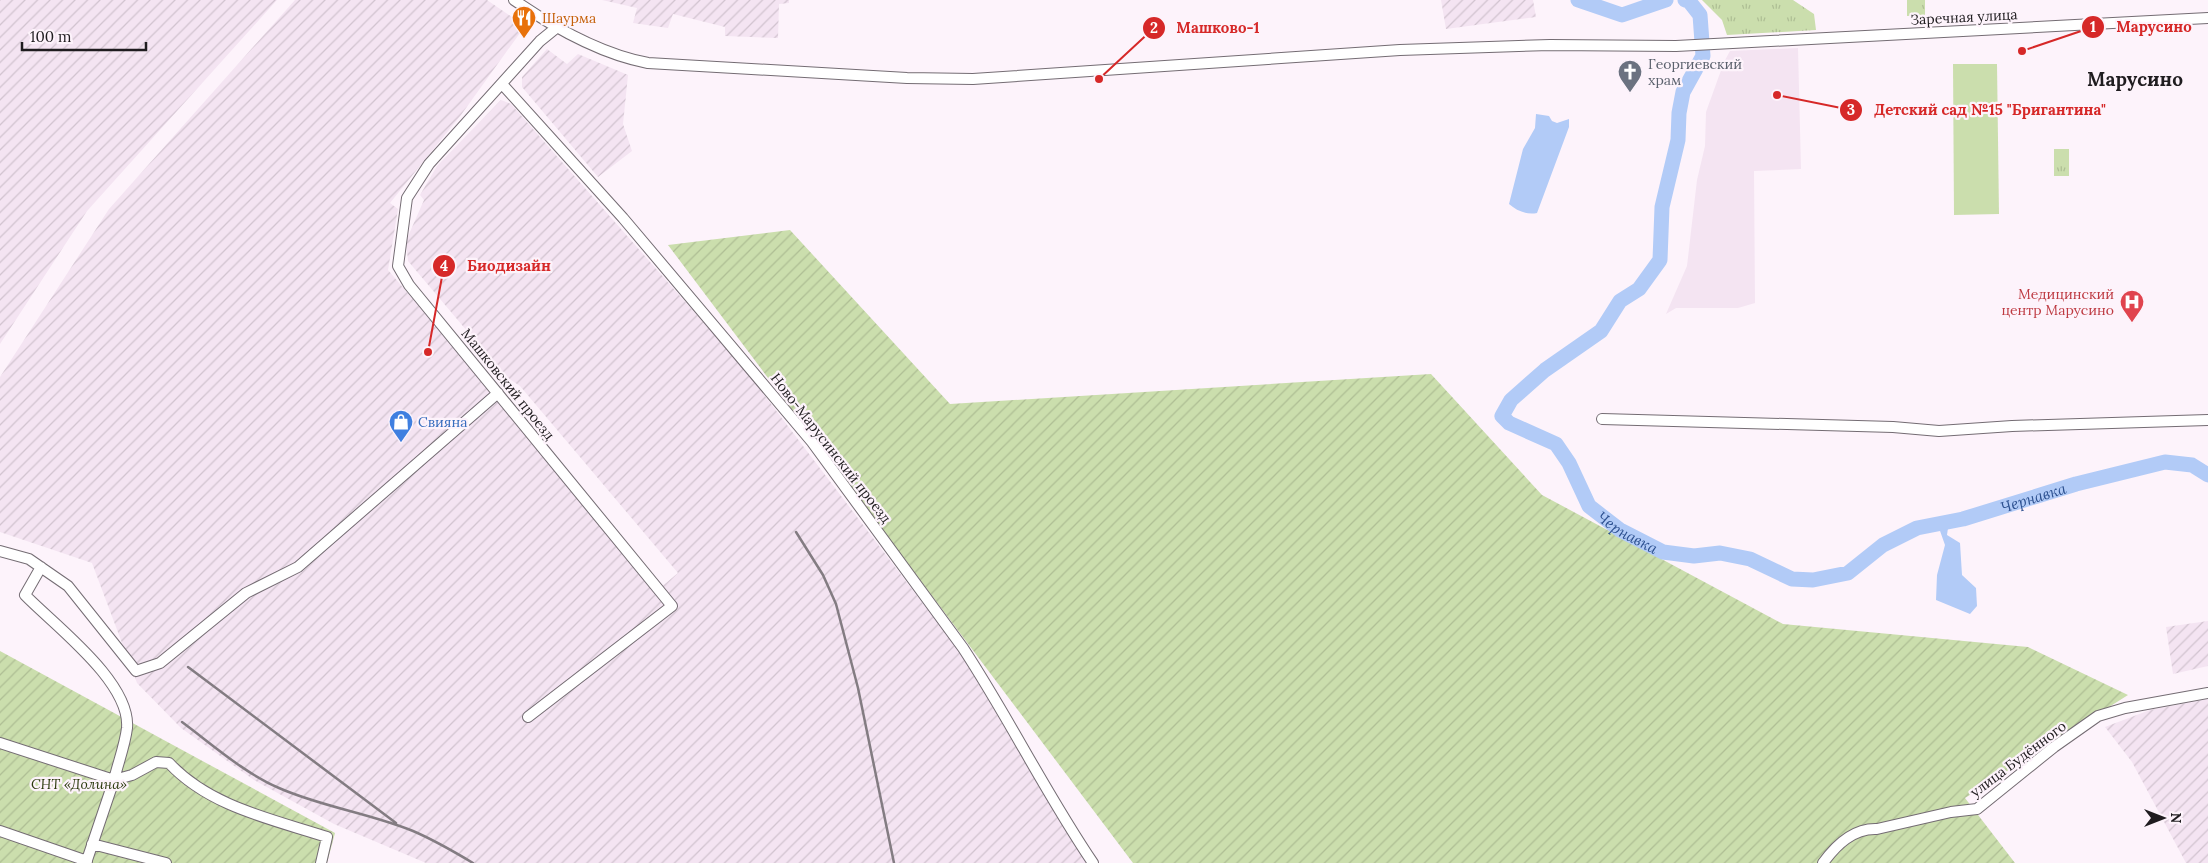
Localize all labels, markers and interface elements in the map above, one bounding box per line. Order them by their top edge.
restaurant icon: Шаурма [511,5,537,39]
street label: Заречная улица [1910,5,2018,29]
place label: Шаурма [542,9,596,27]
callout: Марусино [2081,12,2201,42]
callout: Машково-1 [1141,13,1269,43]
text: 1 [2090,17,2096,36]
text: Марусино [2116,17,2192,36]
text: 2 [1150,18,1158,37]
text: Машково-1 [1176,18,1260,37]
scale bar [22,20,146,52]
text: 100 m [30,27,71,46]
place label: Георгиевский храм [1648,55,1742,89]
church icon: Георгиевский храм [1617,59,1643,93]
district label: Марусино [2087,67,2183,91]
callout: Детский сад №15 "Бригантина" [1839,95,2115,125]
text: 3 [1847,100,1855,119]
text: Детский сад №15 "Бригантина" [1874,100,2106,119]
callout: Биодизайн [432,251,561,281]
text: 4 [440,256,448,275]
text: Биодизайн [467,256,551,275]
place label: Медицинский центр Марусино [2001,285,2114,319]
hospital icon: Медицинский центр Марусино [2119,289,2145,323]
street label: Машковский проезд [458,325,558,443]
street label: Ново-Марусинский проезд [767,369,895,527]
shop icon: Свияна [388,409,414,443]
place label: Свияна [418,413,467,431]
water label: Чернавка [1998,478,2069,516]
water label: Чернавка [1594,507,1662,558]
street label: улица Будённого [1966,717,2070,801]
park label: СНТ «Долина» [31,775,127,793]
north arrow [2138,793,2188,843]
text: N [2167,813,2185,824]

